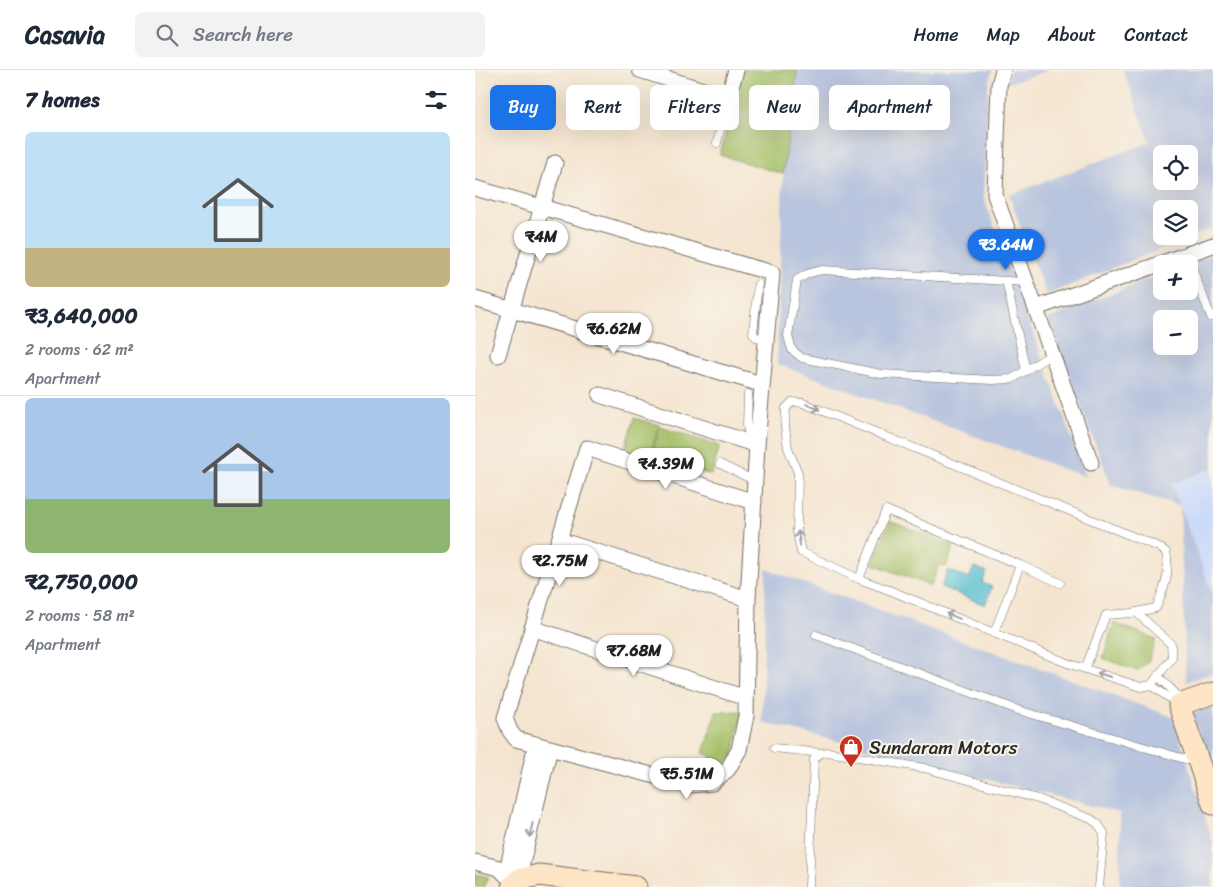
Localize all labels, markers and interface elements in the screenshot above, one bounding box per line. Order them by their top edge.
search box [135,12,485,57]
text: Casavia [25,14,105,56]
text: Search here [193,18,293,51]
text: Home [914,19,959,51]
text: Map [987,19,1020,51]
text: About [1048,19,1096,51]
text: Contact [1124,19,1188,51]
icon: search [153,21,181,49]
text: 7 homes [25,81,100,119]
chip: Buy [490,85,556,130]
chip: Rent [566,85,640,130]
chip: Filters [650,85,739,130]
chip: New [749,85,819,130]
chip: Apartment [829,85,950,130]
icon: filters [422,86,450,114]
map controls [1153,145,1198,355]
button: locate [1153,145,1198,190]
icon: home [193,165,283,255]
button: layers [1153,200,1198,245]
pin: ₹4M [517,220,565,263]
text: ₹4M [525,222,557,251]
pin: ₹3.64M [965,228,1047,271]
text: ₹3.64M [979,230,1033,259]
button: + [1153,255,1198,300]
text: ₹3,640,000 [25,297,138,335]
button: − [1153,310,1198,355]
pin: ₹6.62M [573,312,655,355]
text: ₹6.62M [587,314,641,343]
text: 2 rooms · 62 m² [25,335,134,364]
text: Apartment [25,364,101,393]
one-way arrow [805,403,820,412]
icon: home [193,430,283,520]
pin: ₹4.39M [625,448,707,490]
text: ₹4.39M [638,449,694,478]
one-way arrow [793,530,803,546]
pin: ₹2.75M [519,544,601,587]
text: ₹2.75M [533,546,588,575]
text: ₹2,750,000 [25,563,138,601]
text: 2 rooms · 58 m² [25,601,135,630]
one-way arrow [946,611,961,620]
text: Apartment [25,630,101,659]
pin: ₹7.68M [593,634,675,677]
text: ₹7.68M [607,636,661,665]
one-way arrow [1097,670,1113,679]
place label: Sundaram Motors [869,731,1018,764]
shop icon: Sundaram Motors [838,734,864,768]
pin: ₹5.51M [646,758,728,800]
text: ₹5.51M [660,759,714,788]
one-way arrow [526,821,535,837]

